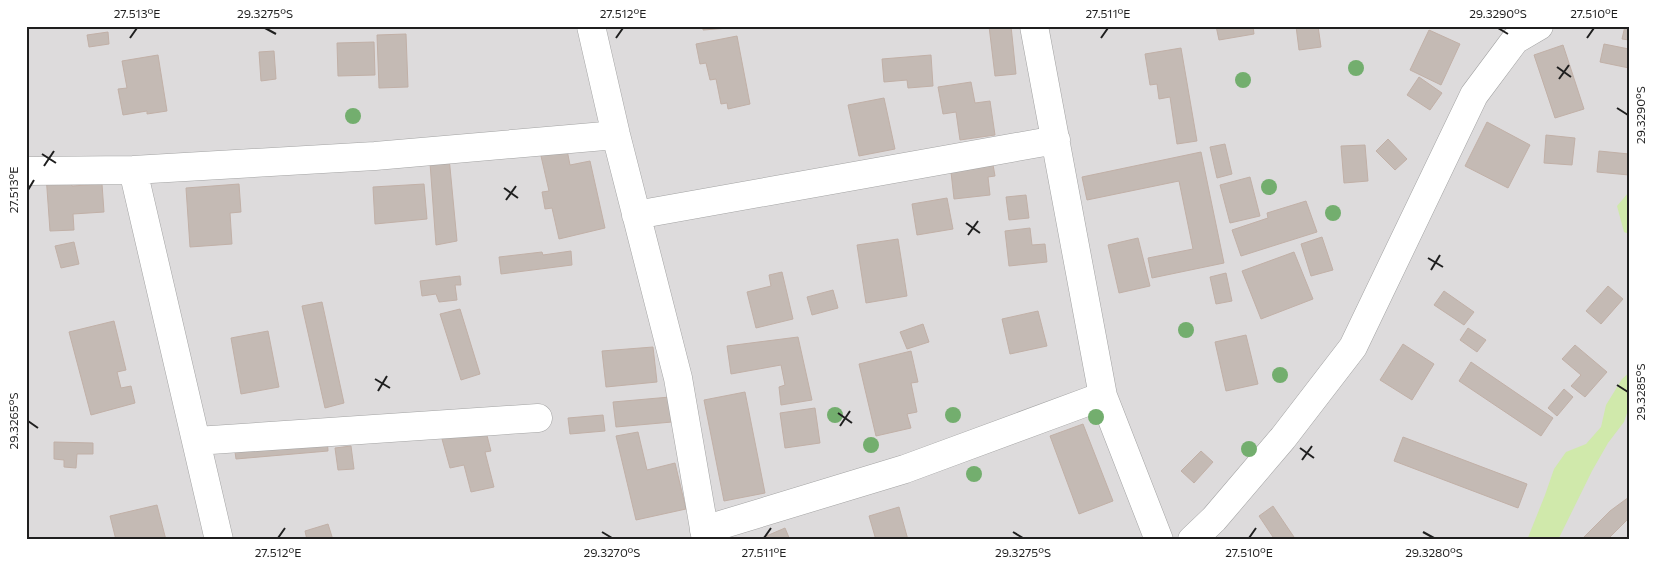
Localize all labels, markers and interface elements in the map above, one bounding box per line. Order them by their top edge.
text: 27.513°E [114,6,160,20]
text: 29.3275°S [237,6,293,20]
text: 27.512°E [600,6,646,20]
text: 27.511°E [1086,6,1131,20]
text: 29.3290°S [1469,6,1527,20]
text: 27.510°E [1570,6,1618,20]
text: 29.3290°S [1633,86,1647,144]
text: 27.513°E [6,167,20,213]
text: 29.3285°S [1633,364,1647,420]
text: 29.3265°S [6,393,20,449]
text: 27.512°E [255,545,301,559]
text: 29.3270°S [584,545,640,559]
text: 27.511°E [742,545,787,559]
text: 29.3275°S [995,545,1051,559]
text: 27.510°E [1225,545,1273,559]
text: 29.3280°S [1405,545,1463,559]

